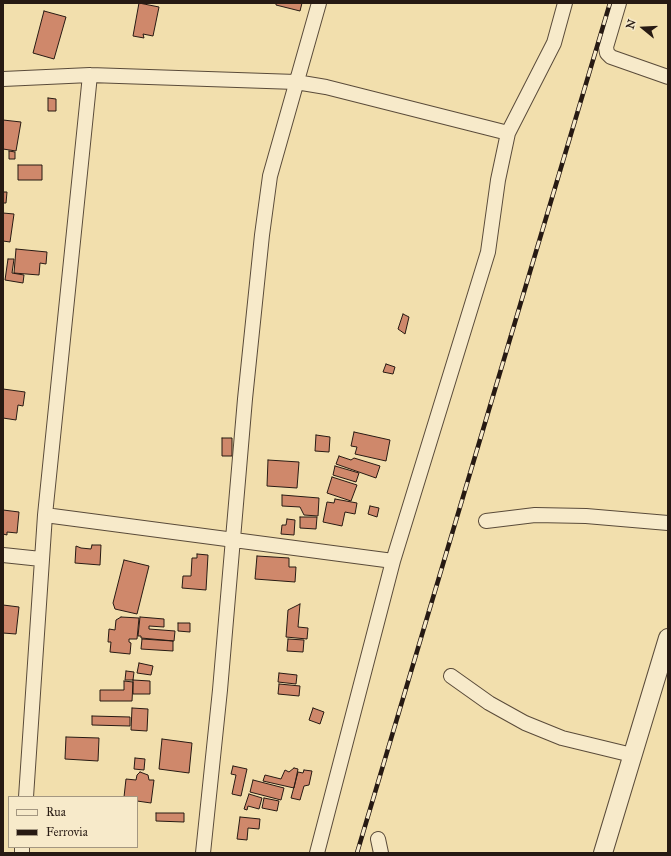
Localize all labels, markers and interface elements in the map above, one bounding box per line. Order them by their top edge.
north arrow [623,8,663,48]
text: N [623,18,639,31]
legend [8,796,138,848]
text: Rua [46,805,66,819]
text: Ferrovia [46,825,88,839]

